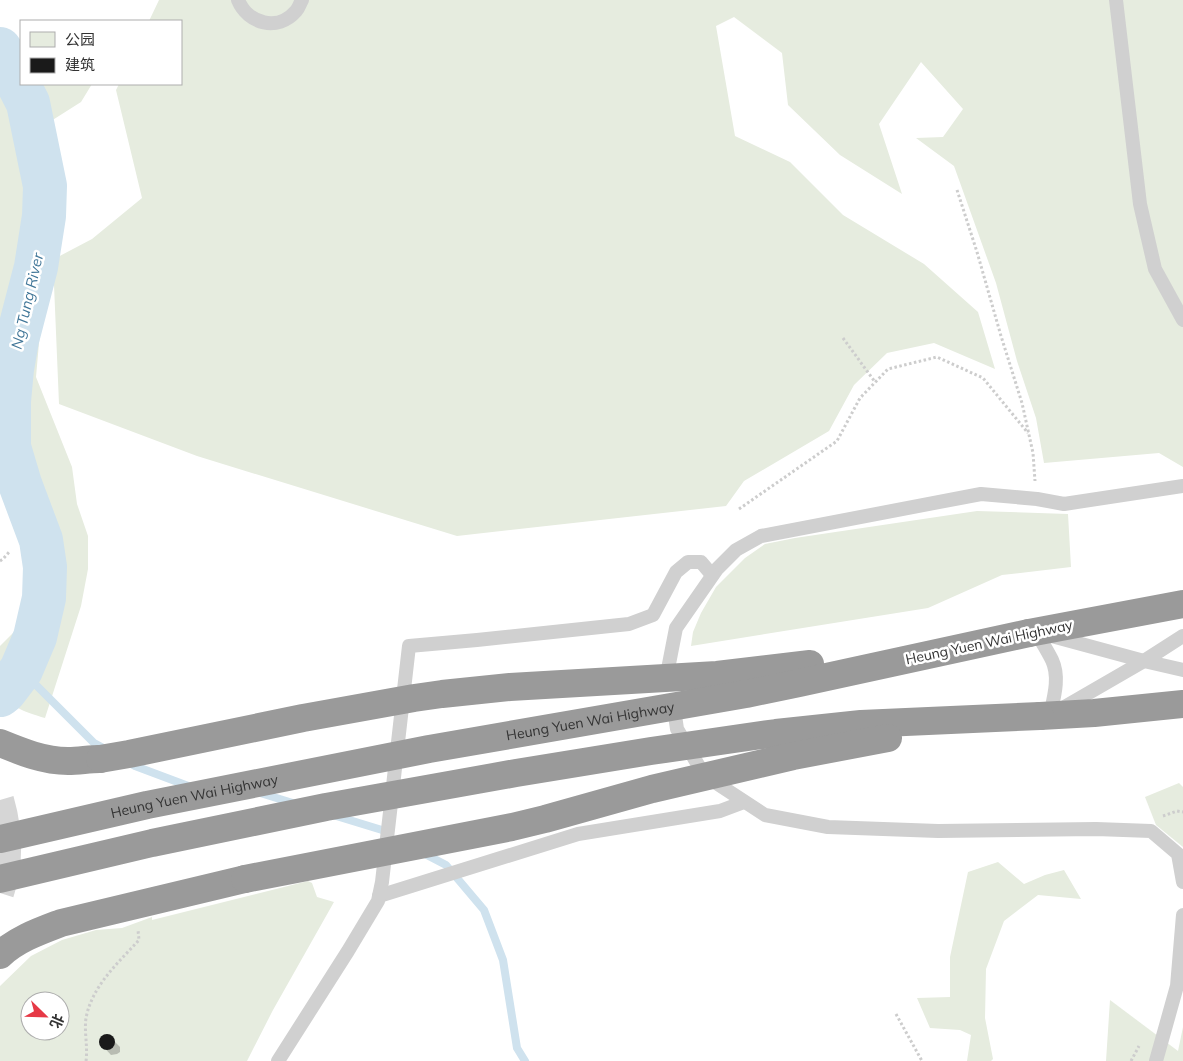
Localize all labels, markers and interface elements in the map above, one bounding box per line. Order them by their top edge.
legend [20,20,182,85]
text: 公园 [65,30,95,49]
text: 建筑 [65,55,95,74]
water label: Ng Tung River [7,251,47,351]
street label: Heung Yuen Wai Highway [904,615,1075,669]
street label: Heung Yuen Wai Highway [505,697,676,744]
street label: Heung Yuen Wai Highway [109,770,280,822]
north arrow [20,991,70,1041]
text: 北 [46,1011,68,1031]

